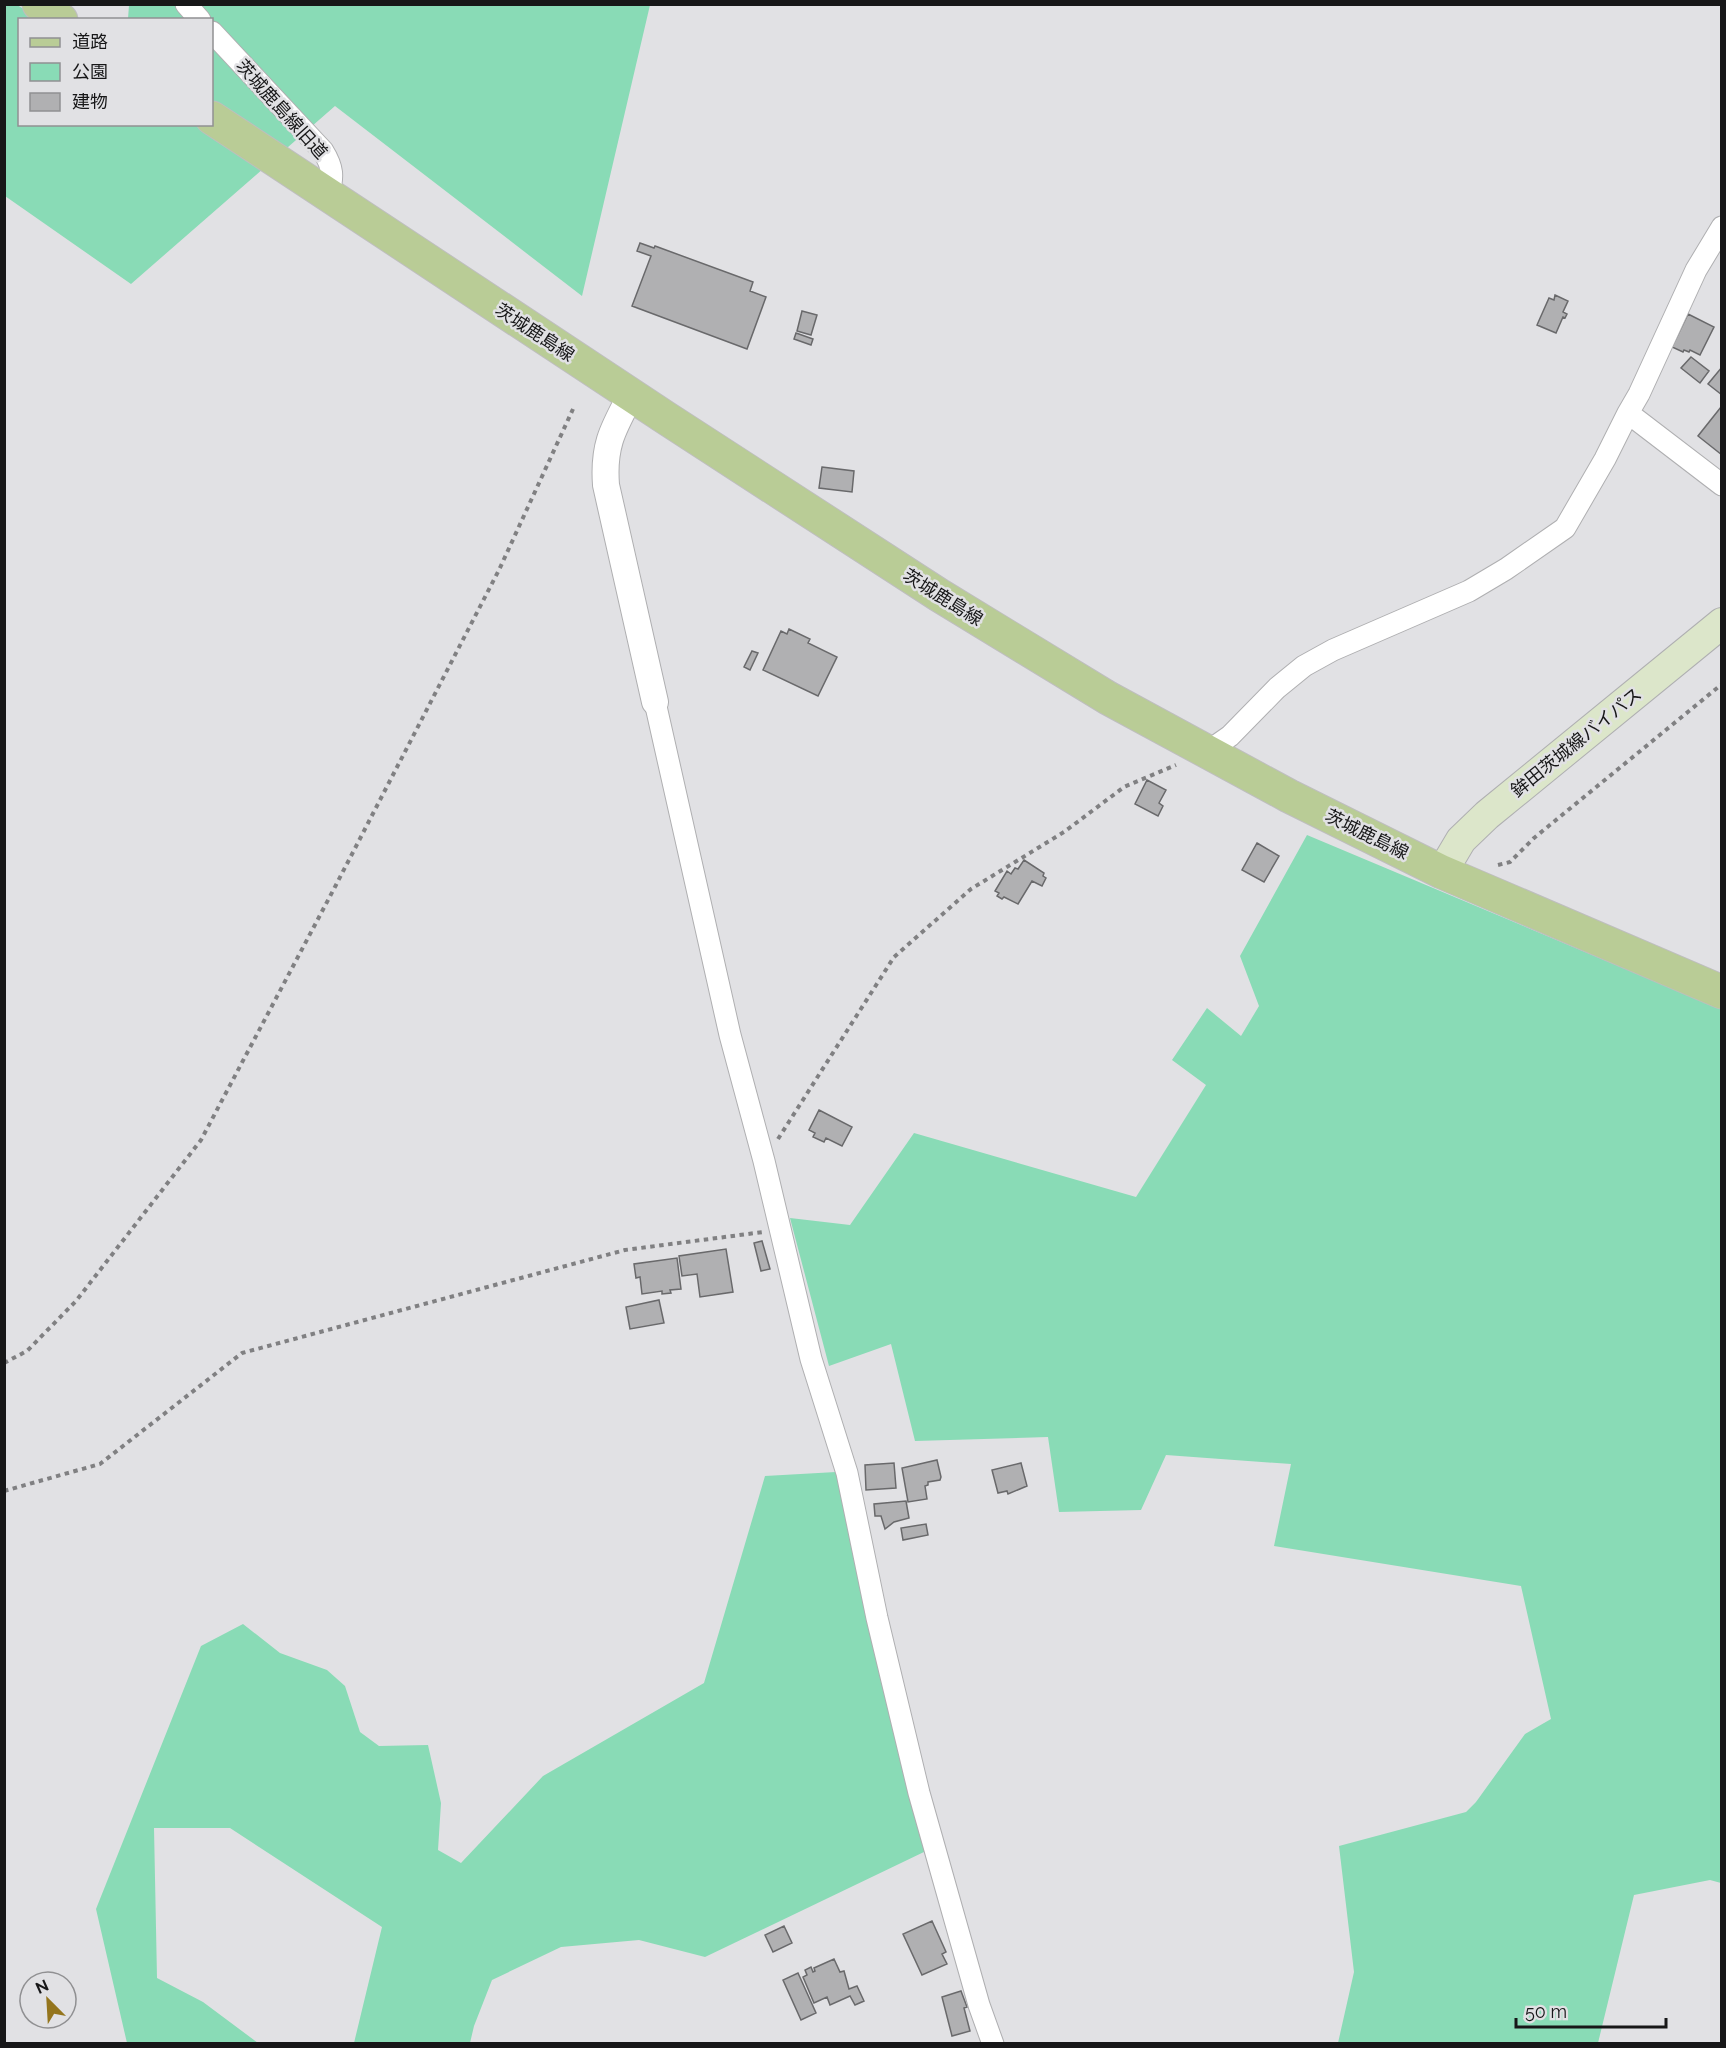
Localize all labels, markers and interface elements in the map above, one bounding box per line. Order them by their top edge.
legend [18,18,213,126]
text: 道路 [72,31,108,52]
street label: 茨城鹿島線旧道 [232,55,332,163]
text: 公園 [72,61,108,82]
text: 建物 [72,91,108,112]
street label: 茨城鹿島線 [492,299,578,365]
street label: 茨城鹿島線 [899,564,987,630]
street label: 鉾田茨城線バイパス [1507,683,1645,801]
street label: 茨城鹿島線 [1322,805,1412,863]
north arrow [18,1970,78,2030]
text: N [33,1976,52,1998]
scale bar [1516,1991,1666,2029]
text: 50 m [1525,2001,1567,2022]

